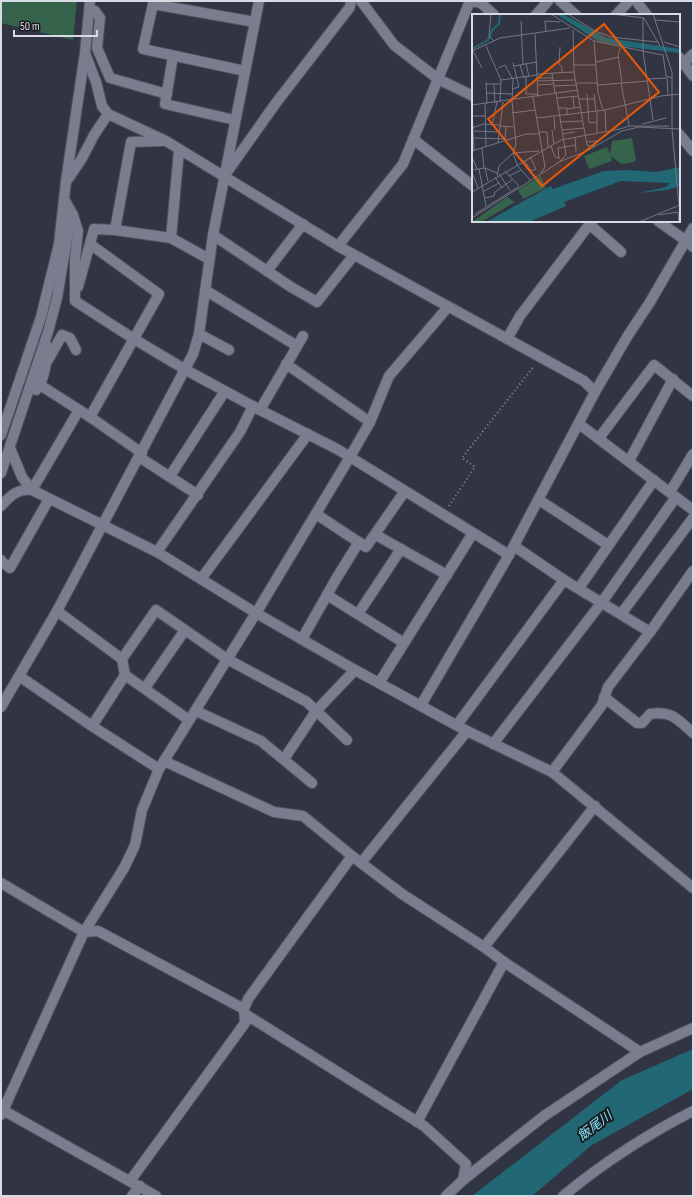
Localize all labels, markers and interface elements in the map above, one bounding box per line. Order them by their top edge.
scale bar [14,12,97,38]
inset map [472,14,680,222]
text: 50 m [20,19,40,34]
water label: 飯尾川 [575,1107,617,1144]

